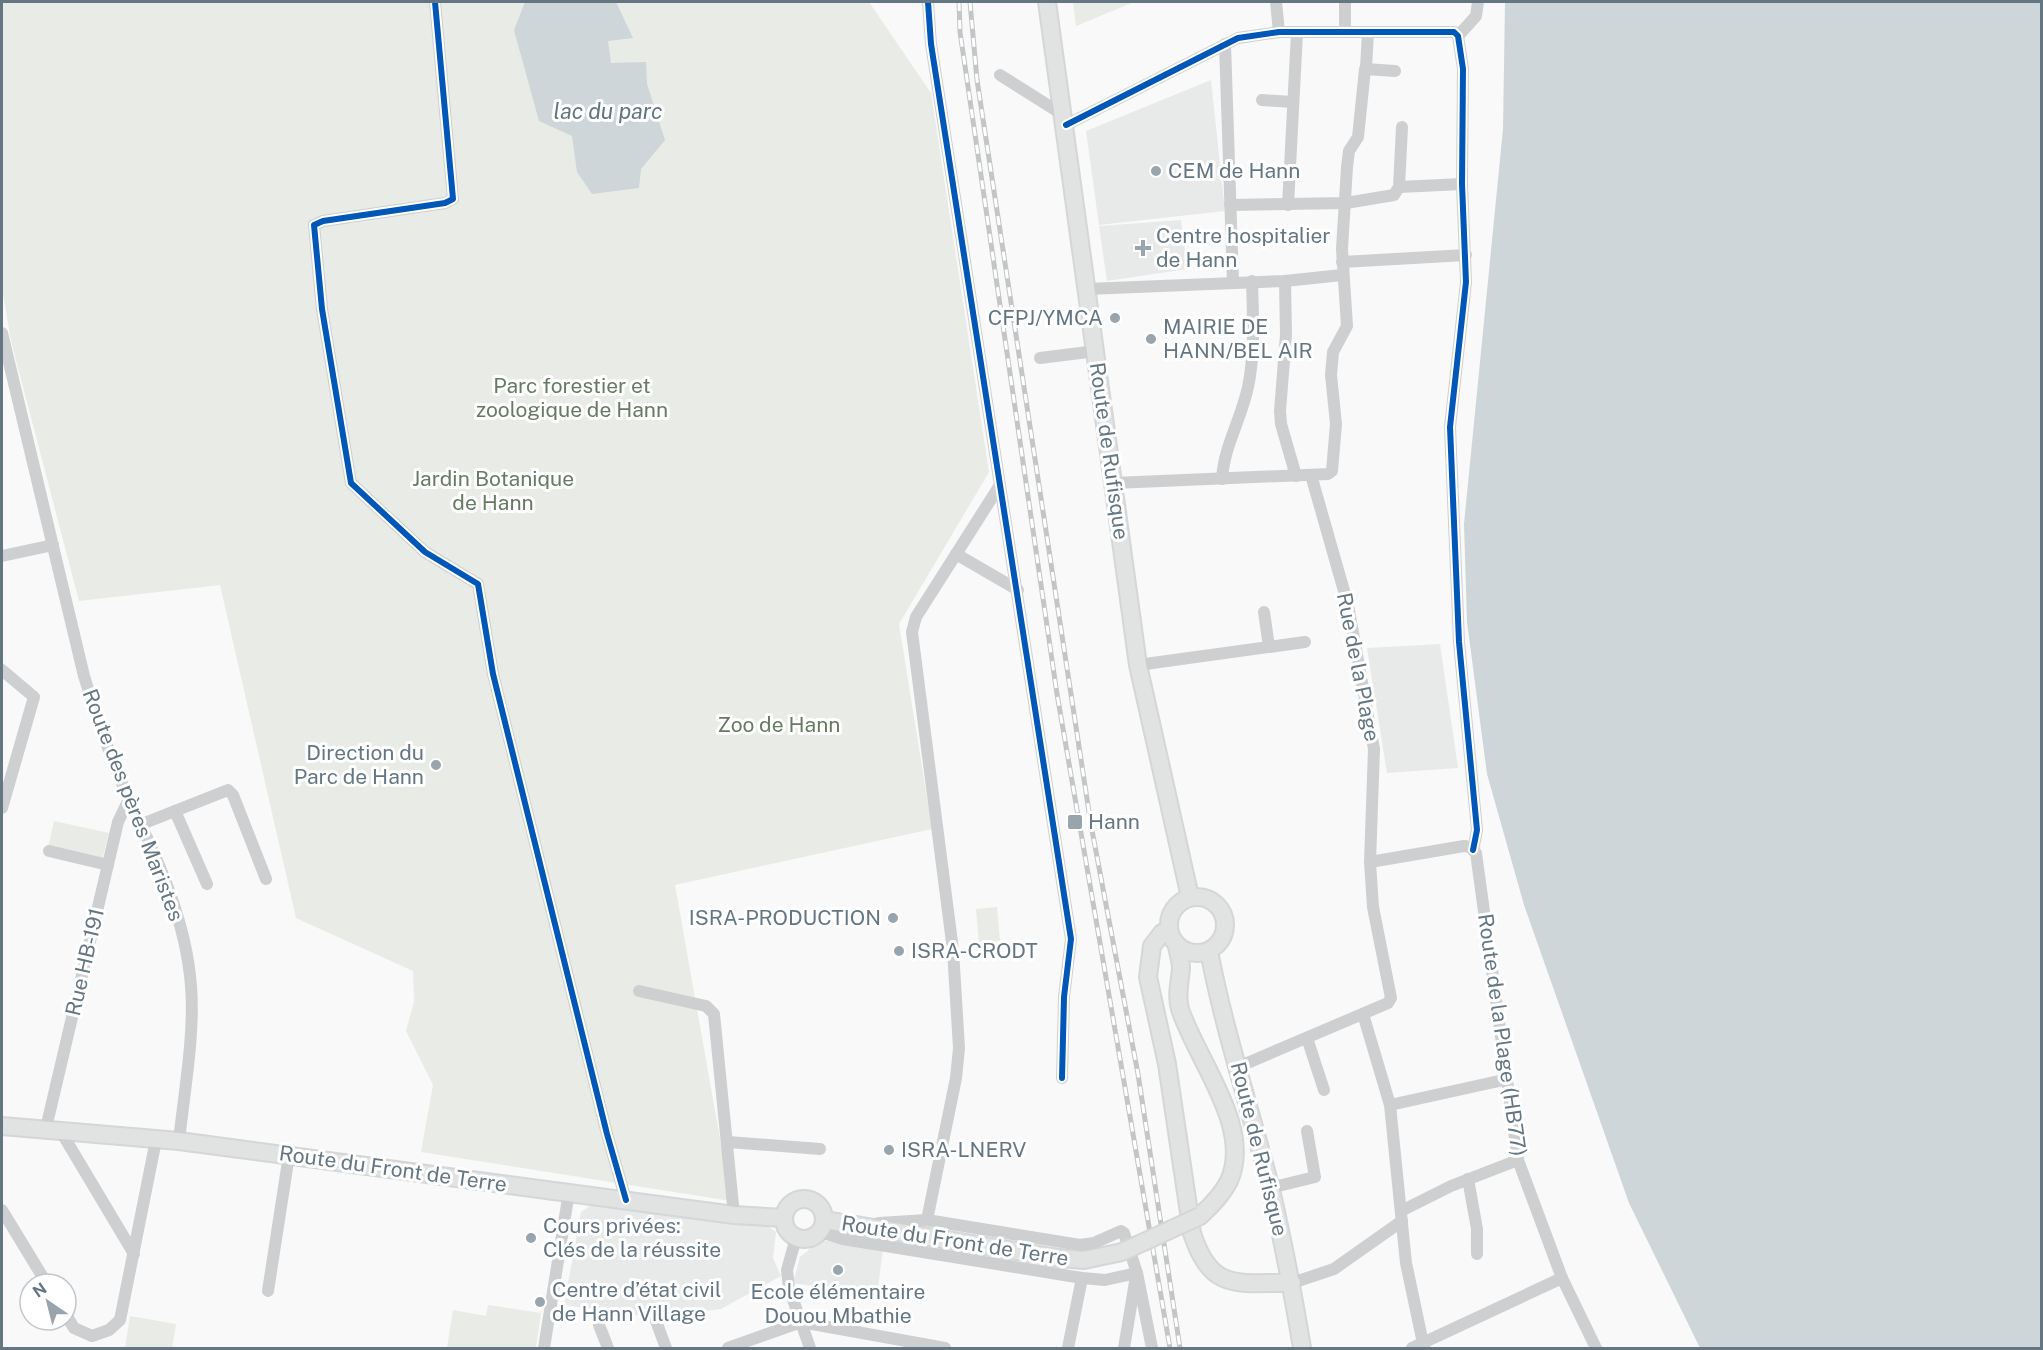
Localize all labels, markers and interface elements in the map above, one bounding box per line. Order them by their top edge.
water label: lac du parc [554,98,662,124]
place label: CEM de Hann [1168,158,1300,183]
marker: CEM de Hann [1149,164,1163,178]
place label: Centre hospitalier de Hann [1156,223,1331,272]
marker: Centre hospitalier de Hann [1134,239,1152,257]
place label: CFPJ/YMCA [988,305,1103,330]
marker: CFPJ/YMCA [1108,311,1122,325]
place label: MAIRIE DE HANN/BEL AIR [1163,314,1313,363]
marker: MAIRIE DE HANN/BEL AIR [1144,332,1158,346]
street label: Route de Rufisque [1085,361,1134,541]
park label: Parc forestier et zoologique de Hann [476,373,668,422]
park label: Jardin Botanique de Hann [412,466,574,515]
street label: Rue de la Plage [1332,590,1385,743]
street label: Route des pères Maristes [78,685,189,924]
park label: Zoo de Hann [718,712,840,737]
place label: Direction du Parc de Hann [294,740,424,789]
marker: Direction du Parc de Hann [429,758,443,772]
place label: Hann [1088,809,1140,834]
marker: Hann [1066,813,1084,831]
place label: ISRA-PRODUCTION [689,905,881,930]
street label: Rue HB-191 [60,906,109,1018]
marker: ISRA-PRODUCTION [886,911,900,925]
street label: Route de la Plage (HB77) [1473,912,1532,1158]
place label: ISRA-CRODT [911,938,1038,963]
marker: ISRA-CRODT [892,944,906,958]
street label: Route de Rufisque [1226,1059,1293,1239]
place label: ISRA-LNERV [901,1137,1026,1162]
street label: Route du Front de Terre [278,1140,509,1197]
marker: ISRA-LNERV [882,1143,896,1157]
street label: Route du Front de Terre [840,1210,1070,1271]
place label: Cours privées: Clés de la réussite [543,1213,721,1262]
marker: Cours privées: Clés de la réussite [524,1231,538,1245]
marker: Ecole élémentaire Douou Mbathie [831,1263,845,1277]
north arrow [18,1272,78,1332]
place label: Centre d’état civil de Hann Village [552,1277,721,1326]
text: N [29,1279,50,1301]
place label: Ecole élémentaire Douou Mbathie [751,1279,925,1328]
marker: Centre d’état civil de Hann Village [533,1295,547,1309]

